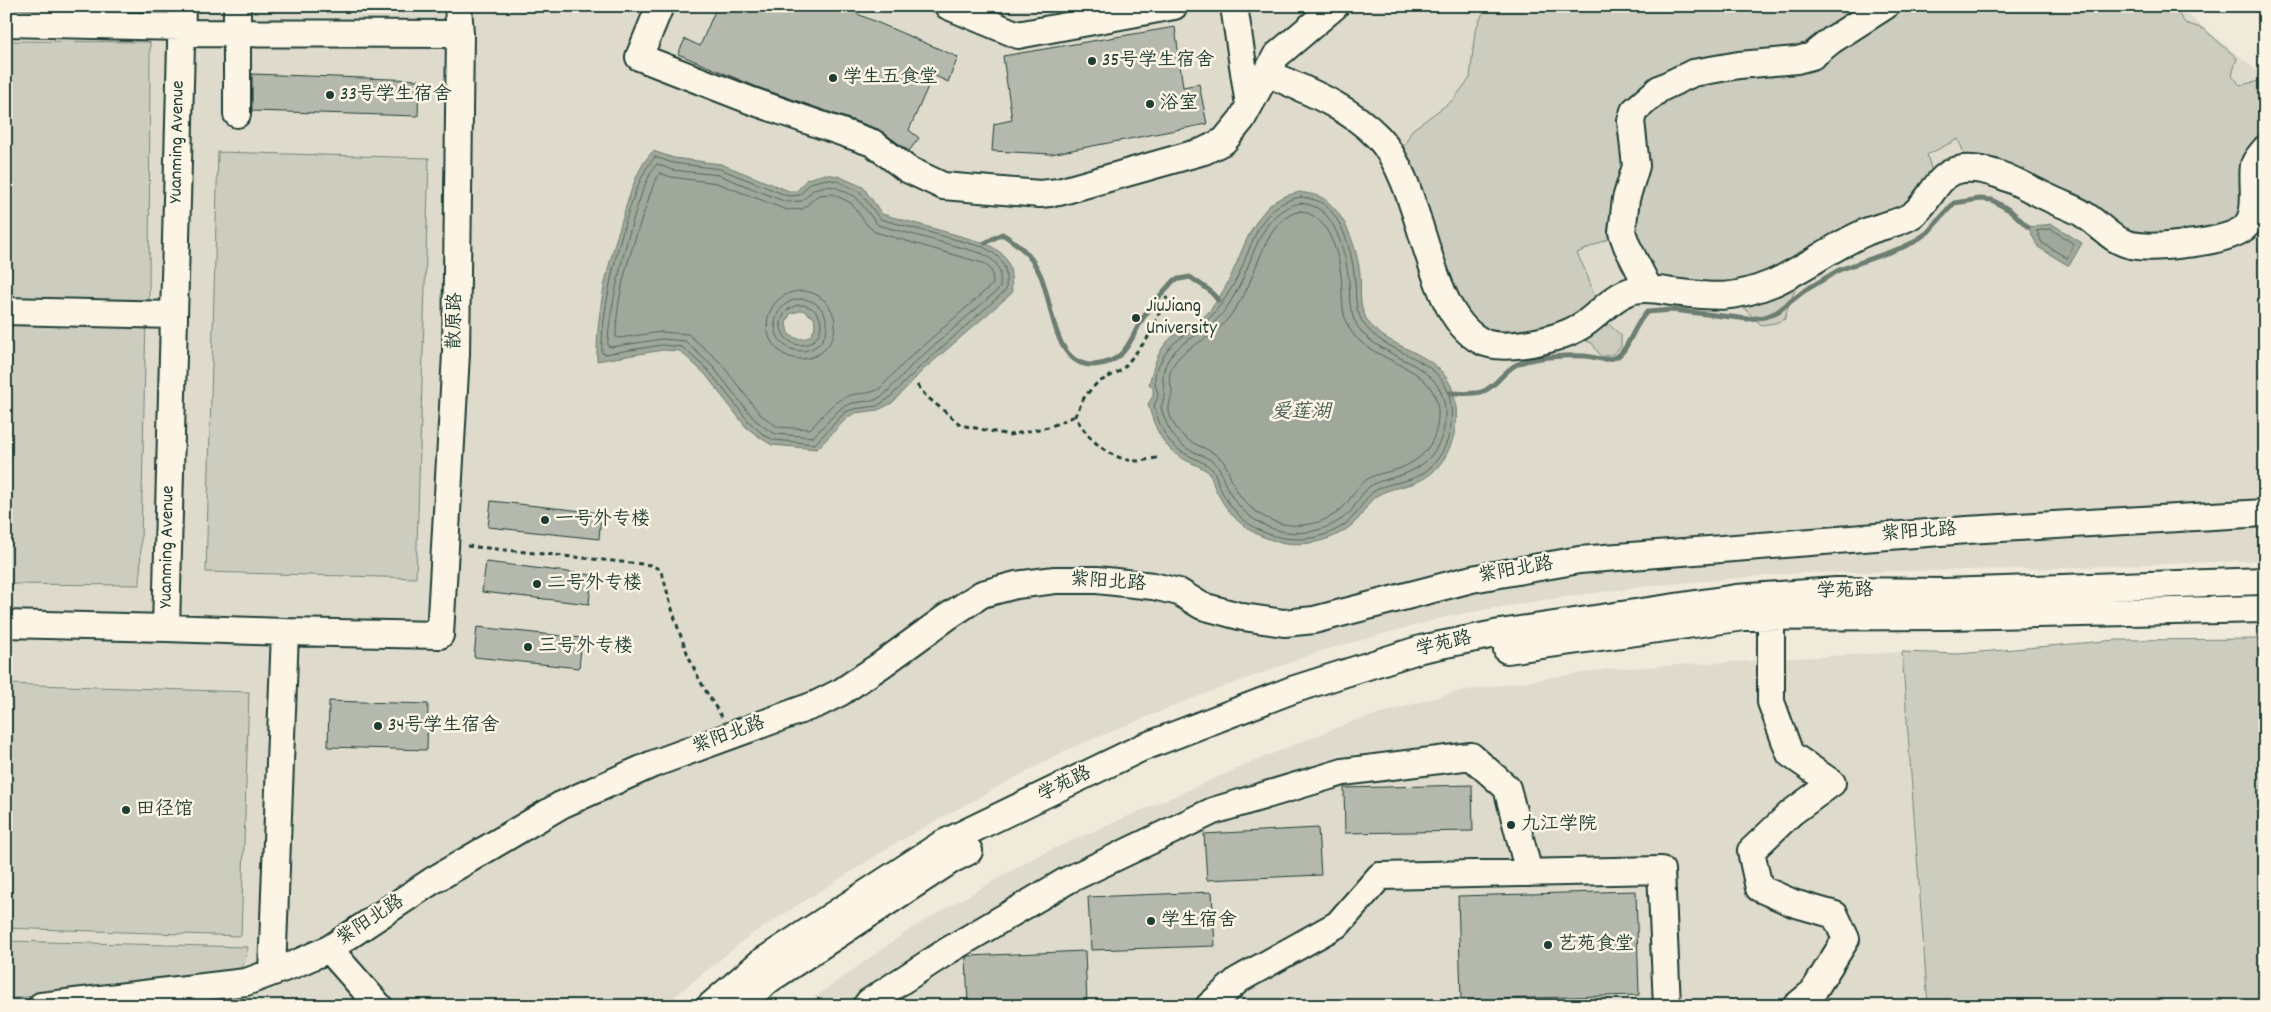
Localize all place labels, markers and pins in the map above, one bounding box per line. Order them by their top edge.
place label: 35号学生宿舍 [1102,48,1214,75]
marker: 35号学生宿舍 [1086,55,1098,67]
place label: 学生五食堂 [843,65,938,92]
marker: 学生五食堂 [827,72,839,84]
place label: 33号学生宿舍 [340,82,452,109]
marker: 33号学生宿舍 [324,89,336,101]
place label: 浴室 [1160,91,1198,118]
marker: 浴室 [1144,98,1156,110]
place label: JiuJiang University [1146,294,1217,343]
marker: JiuJiang University [1130,312,1142,324]
place label: 一号外专楼 [555,507,650,534]
marker: 一号外专楼 [539,514,551,526]
place label: 二号外专楼 [547,571,642,598]
marker: 二号外专楼 [531,578,543,590]
place label: 三号外专楼 [538,634,633,661]
marker: 三号外专楼 [522,641,534,653]
place label: 34号学生宿舍 [388,713,499,740]
marker: 34号学生宿舍 [372,720,384,732]
place label: 田径馆 [136,797,193,824]
marker: 田径馆 [120,804,132,816]
place label: 九江学院 [1521,812,1597,839]
marker: 九江学院 [1505,819,1517,831]
place label: 学生宿舍 [1161,908,1237,935]
marker: 学生宿舍 [1145,915,1157,927]
place label: 艺苑食堂 [1558,932,1634,959]
marker: 艺苑食堂 [1542,939,1554,951]

